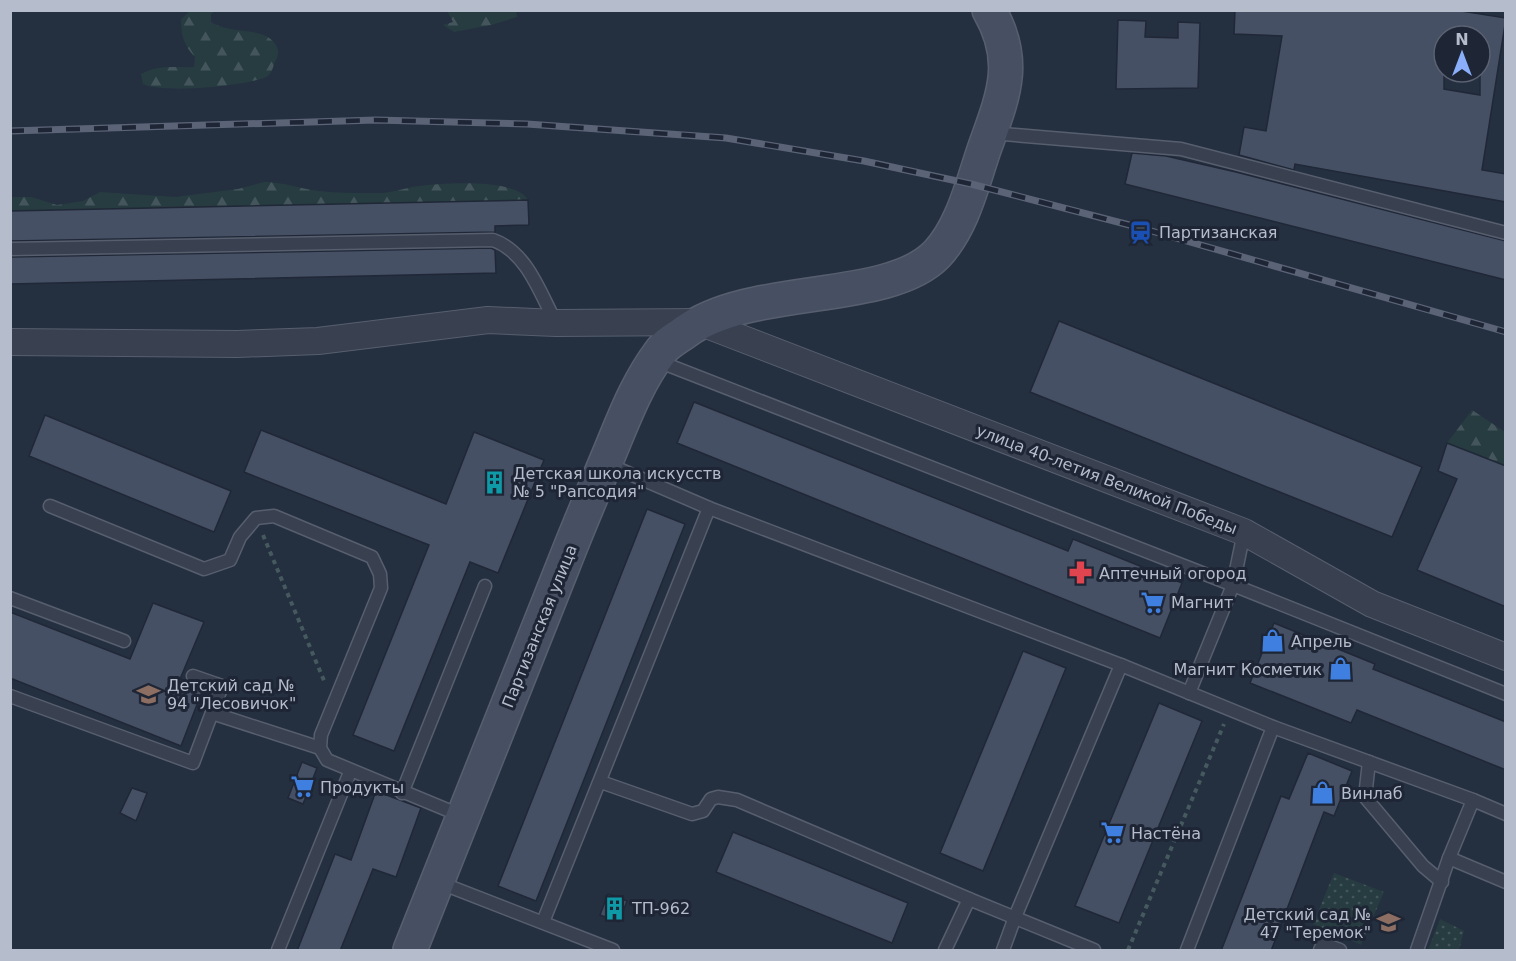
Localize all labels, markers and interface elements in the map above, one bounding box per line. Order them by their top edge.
north arrow [1432,24,1492,84]
text: N [1455,30,1469,49]
station icon: Партизанская [1128,219,1154,245]
place label: Партизанская [1159,223,1277,242]
street label: улица 40-летия Великой Победы [974,421,1240,538]
place label: Детская школа искусств № 5 "Рапсодия" [513,464,722,501]
building icon: Детская школа искусств № 5 "Рапсодия" [482,469,508,495]
street label: Партизанская улица [498,542,581,711]
pharmacy icon: Аптечный огород [1068,560,1094,586]
place label: Аптечный огород [1099,564,1247,583]
supermarket icon: Магнит [1140,589,1166,615]
place label: Магнит [1171,593,1233,612]
shop icon: Апрель [1260,628,1286,654]
place label: Апрель [1291,632,1352,651]
shop icon: Магнит Косметик [1327,656,1353,682]
place label: Магнит Косметик [1173,660,1322,679]
place label: Детский сад № 94 "Лесовичок" [167,676,296,713]
school or university icon: Детский сад № 94 "Лесовичок" [136,681,162,707]
supermarket icon: Продукты [289,774,315,800]
place label: Продукты [320,778,404,797]
shop icon: Винлаб [1310,780,1336,806]
place label: Винлаб [1341,784,1403,803]
supermarket icon: Настёна [1100,820,1126,846]
place label: Настёна [1131,824,1201,843]
building icon: ТП-962 [601,895,627,921]
place label: ТП-962 [631,899,690,918]
place label: Детский сад № 47 "Теремок" [1244,905,1371,942]
school or university icon: Детский сад № 47 "Теремок" [1376,910,1402,936]

